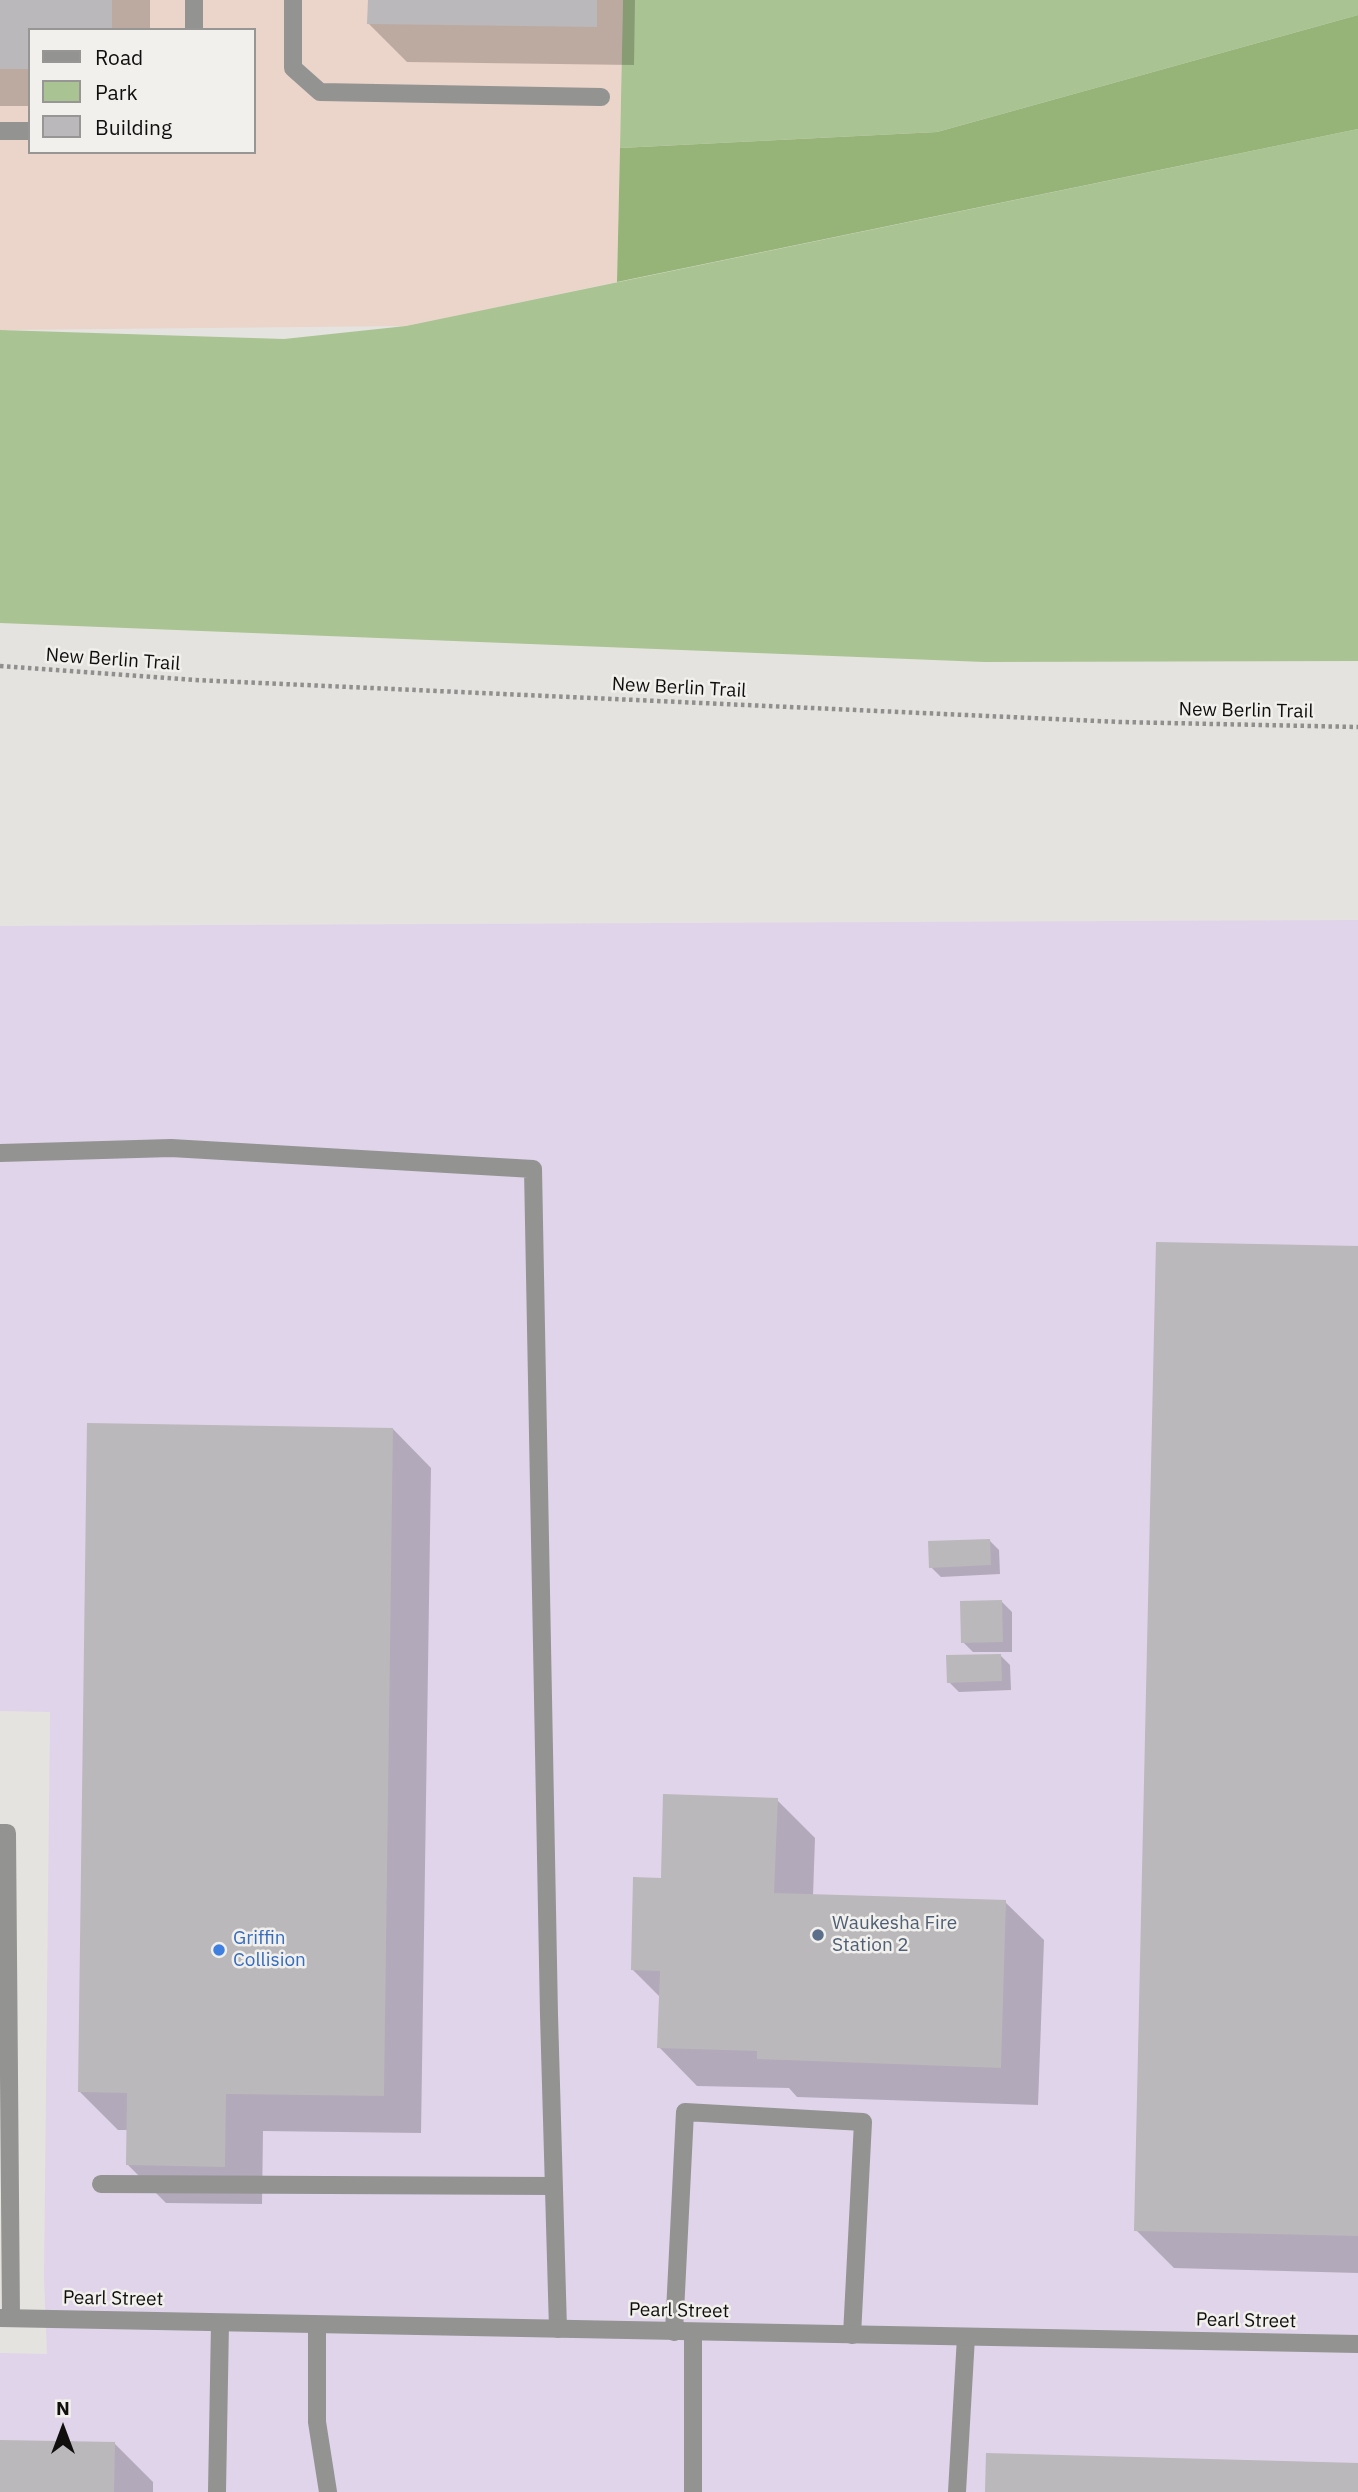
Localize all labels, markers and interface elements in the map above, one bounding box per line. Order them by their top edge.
legend [28,28,256,154]
text: Road [95,43,143,71]
text: Park [95,78,138,106]
text: Building [95,113,172,141]
street label: New Berlin Trail [45,644,181,676]
street label: New Berlin Trail [611,673,747,703]
street label: New Berlin Trail [1178,698,1314,724]
place label: Waukesha Fire Station 2 [832,1913,957,1957]
marker: Waukesha Fire Station 2 [810,1927,826,1943]
place label: Griffin Collision [233,1928,306,1972]
marker: Griffin Collision [211,1942,227,1958]
street label: Pearl Street [63,2287,163,2311]
street label: Pearl Street [629,2299,729,2323]
street label: Pearl Street [1196,2309,1296,2333]
north arrow [28,2394,98,2464]
text: N [56,2396,70,2420]

